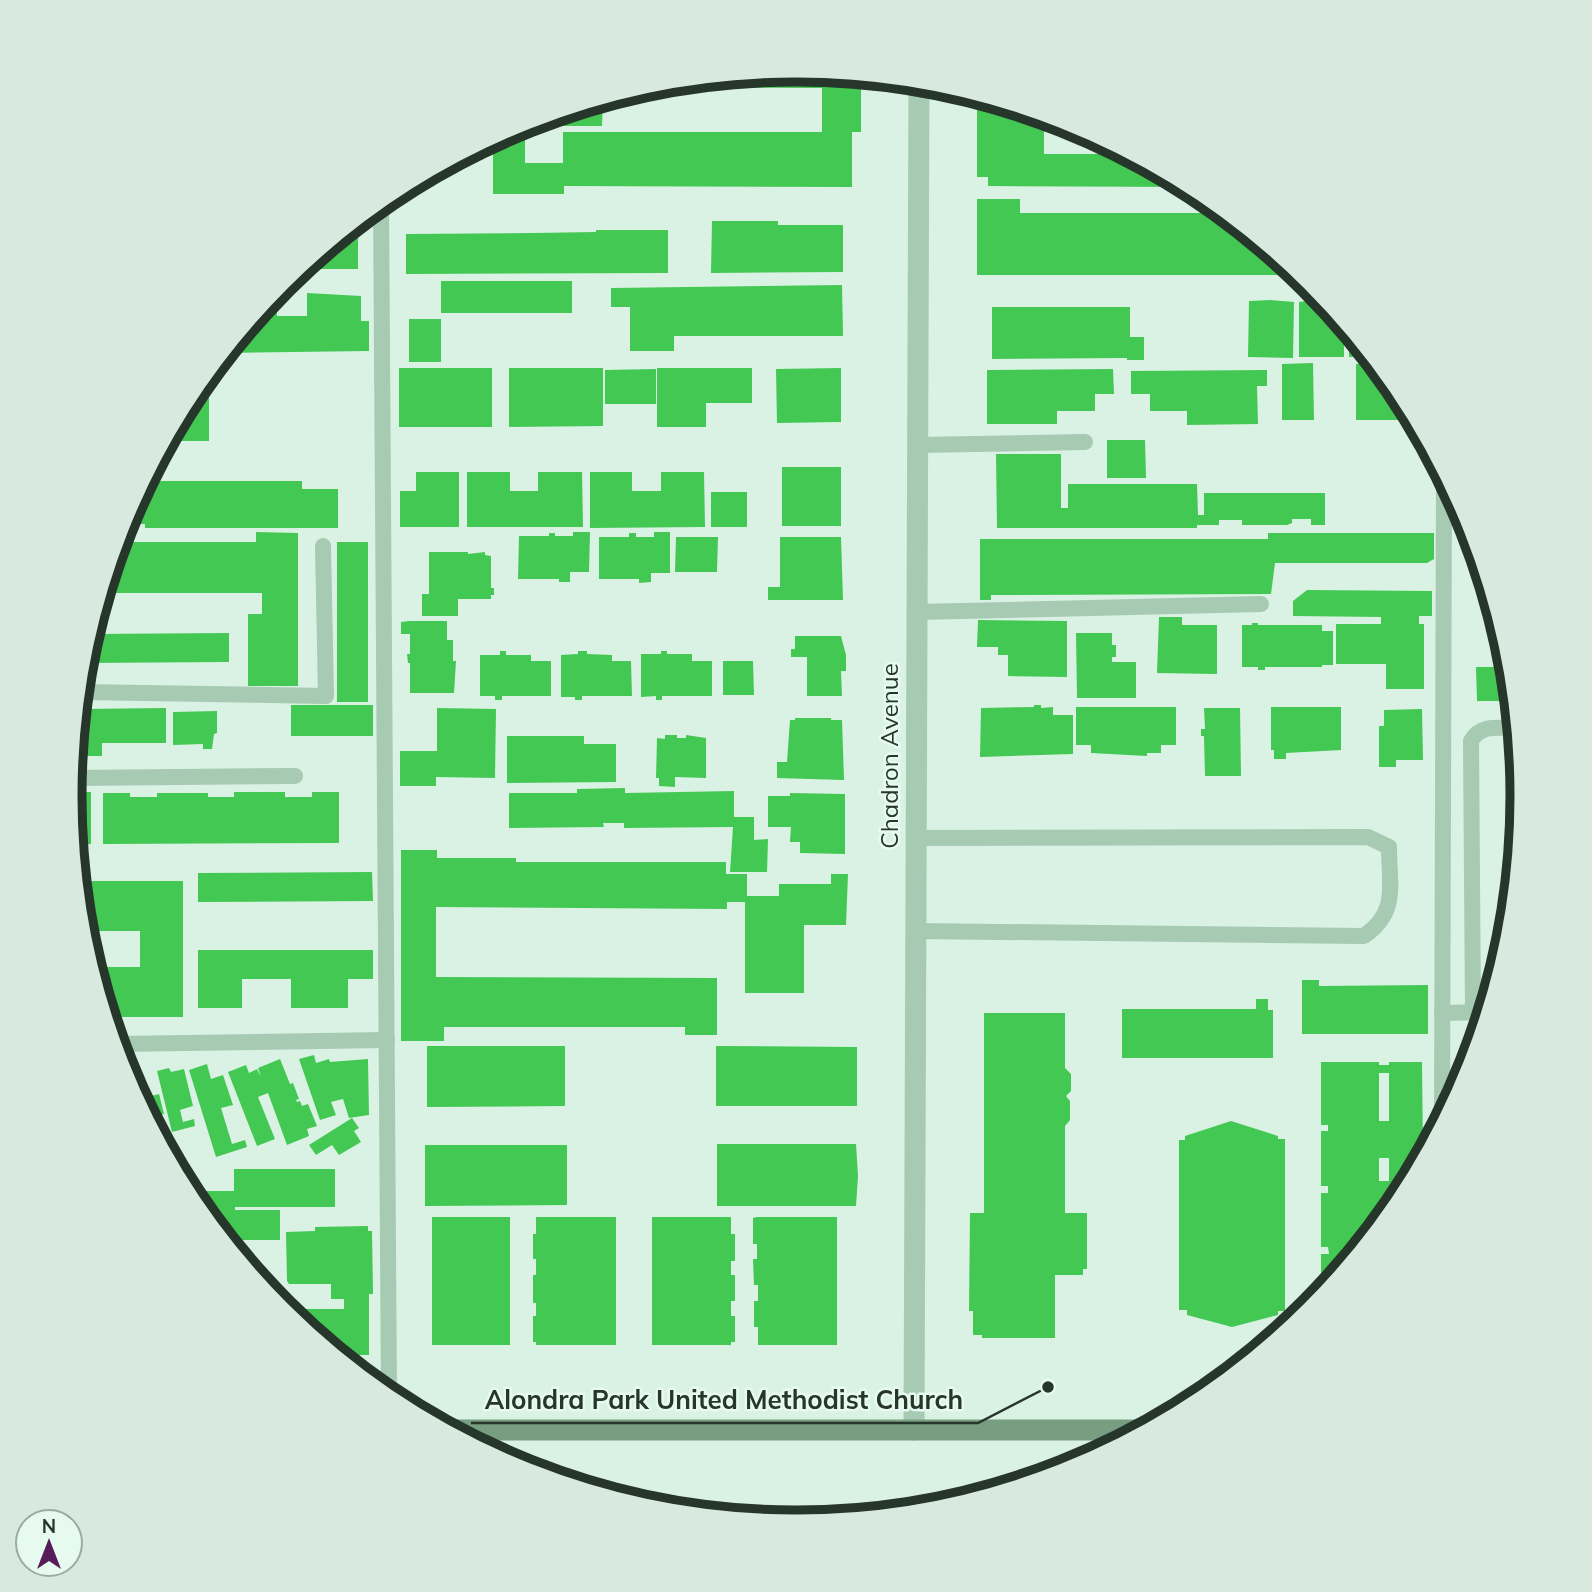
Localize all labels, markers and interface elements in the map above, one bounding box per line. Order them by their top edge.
street label: Chadron Avenue [874,663,904,849]
callout: Alondra Park United Methodist Church [471,1376,978,1423]
text: Alondra Park United Methodist Church [485,1383,963,1416]
north arrow [14,1508,84,1578]
text: N [42,1514,56,1538]

